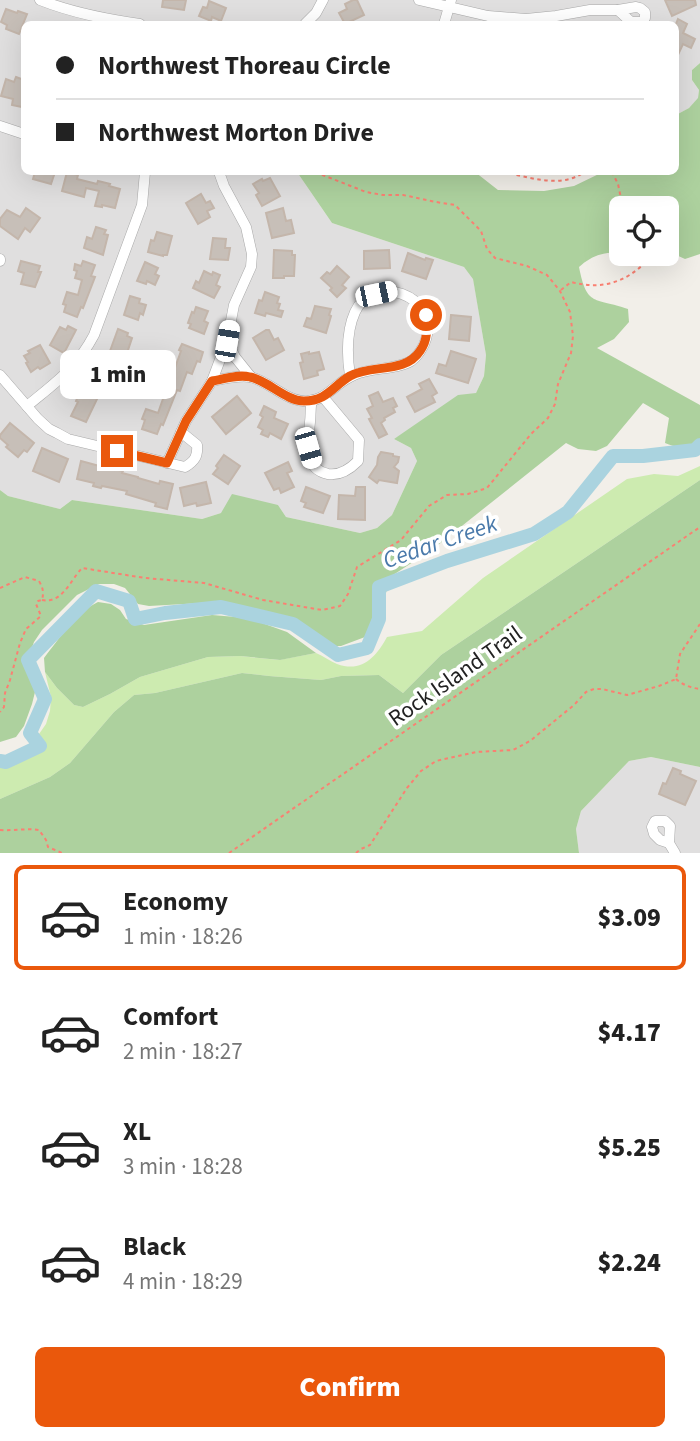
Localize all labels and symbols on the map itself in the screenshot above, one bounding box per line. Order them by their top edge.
car [354,279,399,309]
route start [410,299,442,331]
car [214,318,241,364]
callout: 1 min [59,350,175,398]
car [293,425,324,471]
route end [101,435,133,467]
water label: Cedar Creek [378,506,503,578]
street label: Rock Island Trail [381,618,529,734]

